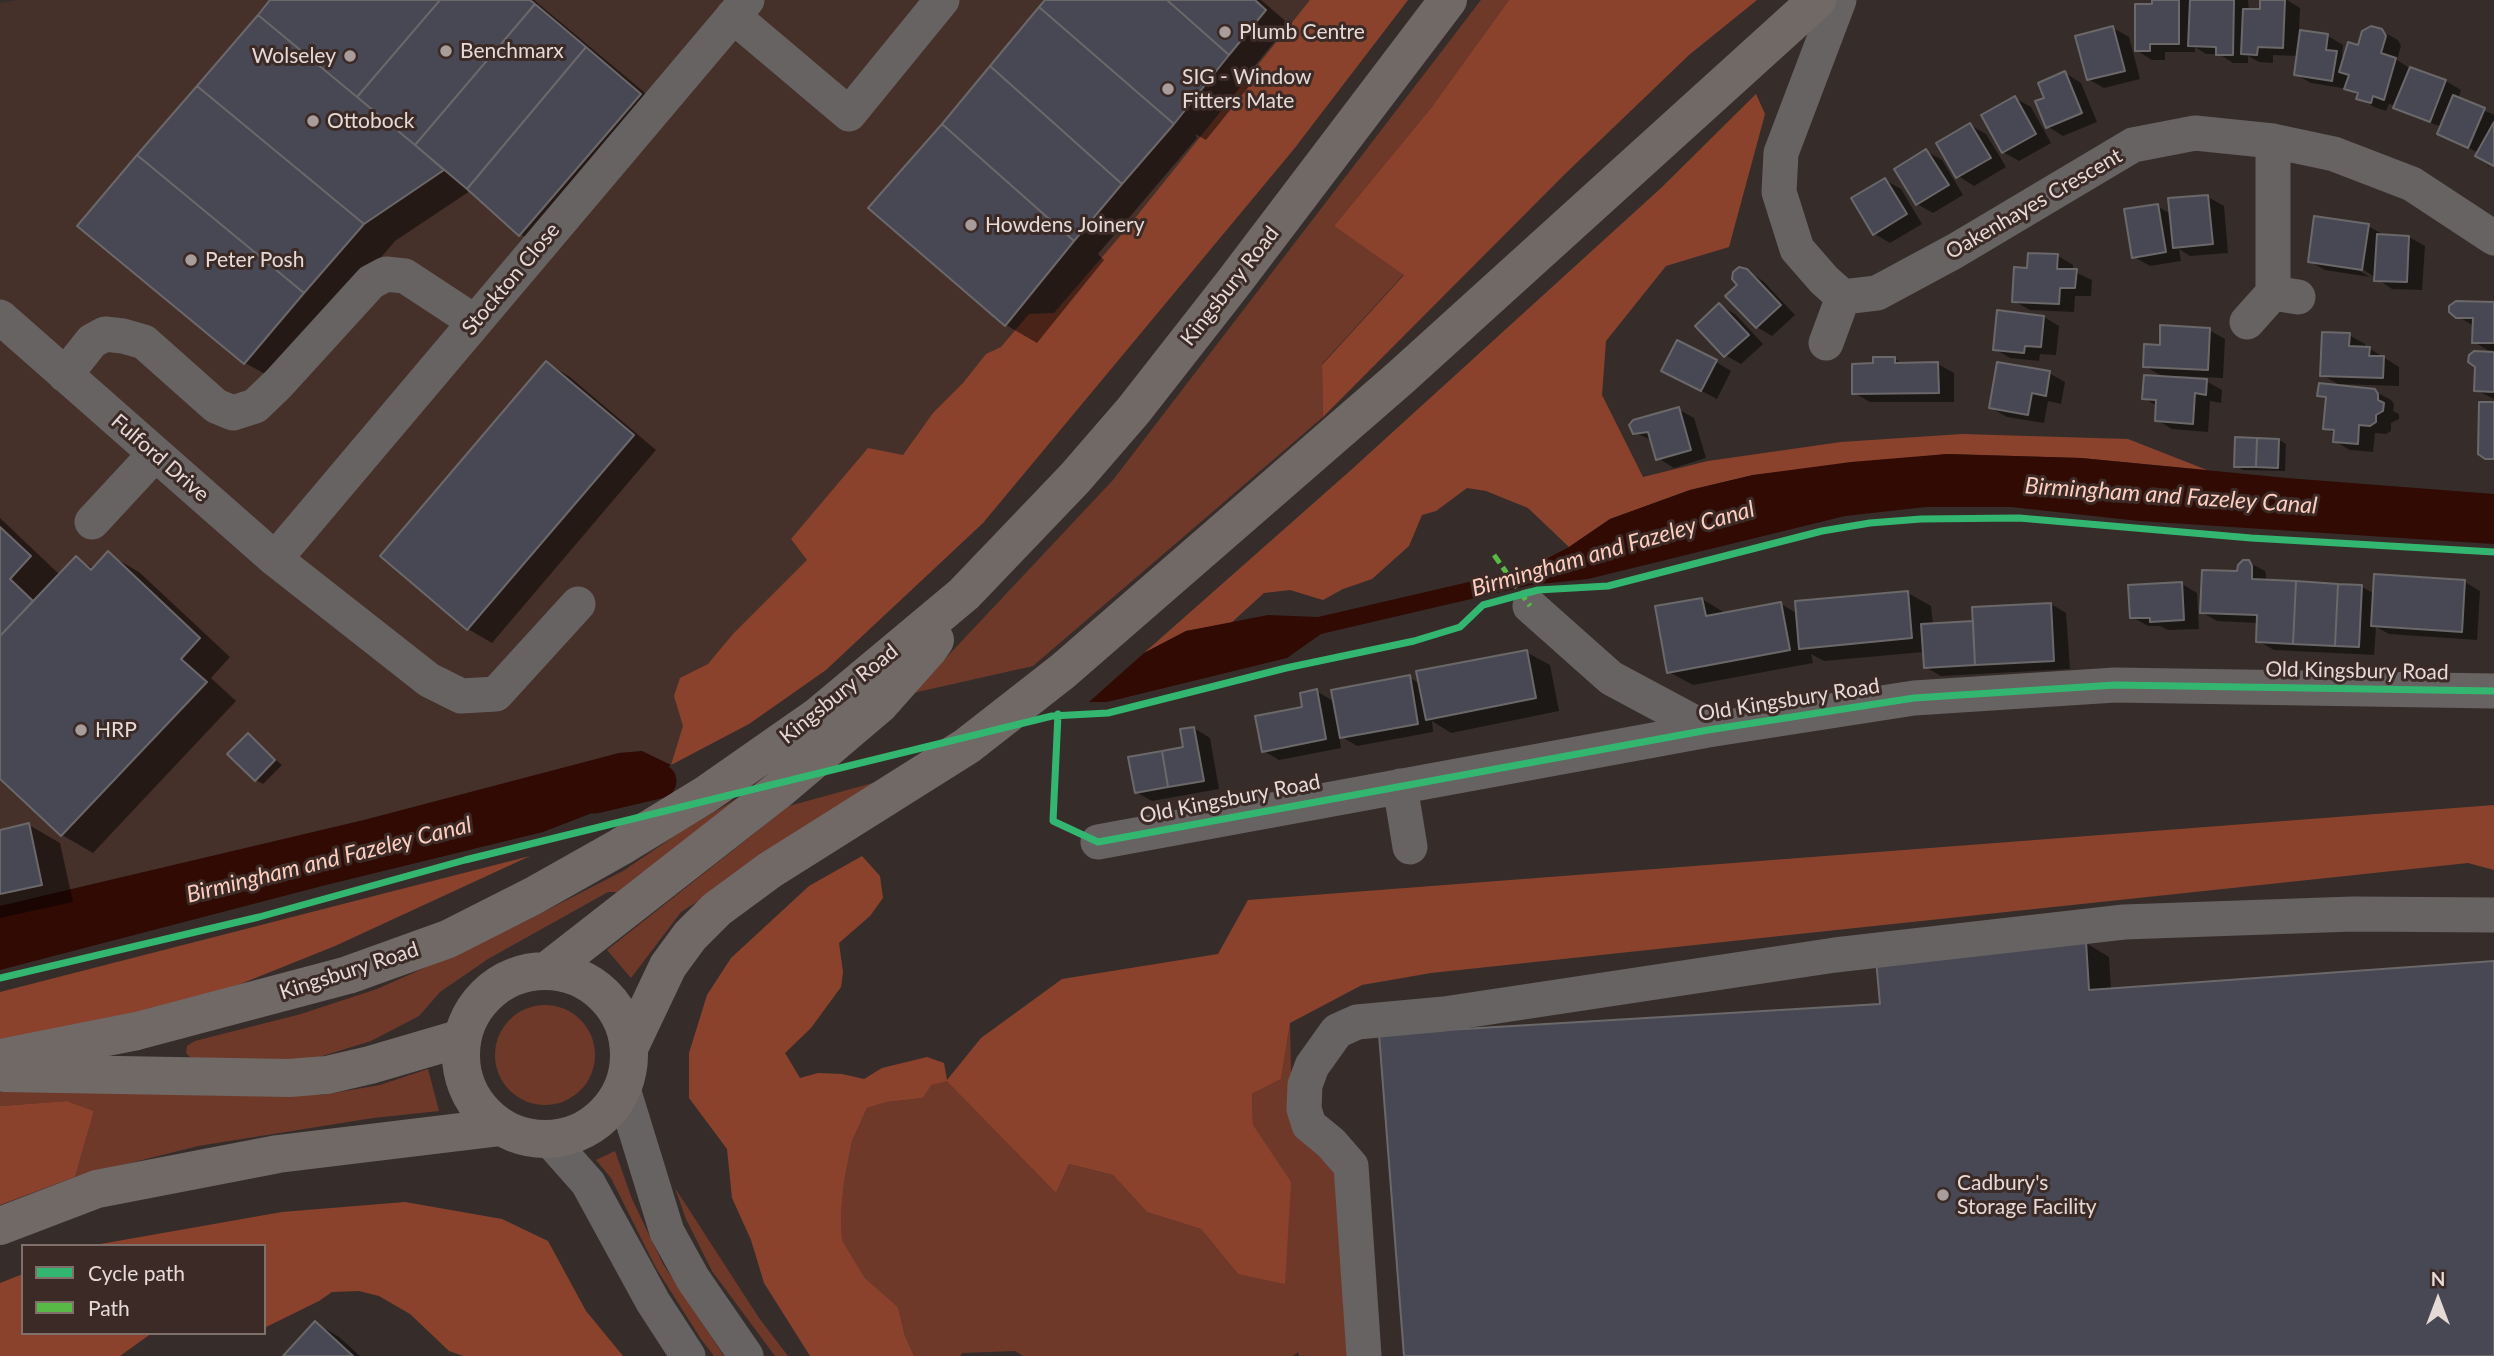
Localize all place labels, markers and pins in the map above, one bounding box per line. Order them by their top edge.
place label: Plumb Centre [1239,19,1365,45]
marker: Plumb Centre [1217,24,1233,40]
place label: Benchmarx [460,38,564,64]
place label: Wolseley [252,43,336,69]
marker: Benchmarx [438,43,454,59]
marker: Wolseley [342,48,358,64]
place label: SIG - Window Fitters Mate [1182,64,1312,114]
marker: SIG - Window Fitters Mate [1160,81,1176,97]
place label: Ottobock [327,108,414,134]
marker: Ottobock [305,113,321,129]
place label: Howdens Joinery [985,212,1145,238]
marker: Howdens Joinery [963,217,979,233]
place label: Peter Posh [205,247,304,273]
marker: Peter Posh [183,252,199,268]
place label: HRP [95,717,137,743]
marker: HRP [73,722,89,738]
place label: Cadbury's Storage Facility [1957,1170,2097,1220]
marker: Cadbury's Storage Facility [1935,1187,1951,1203]

